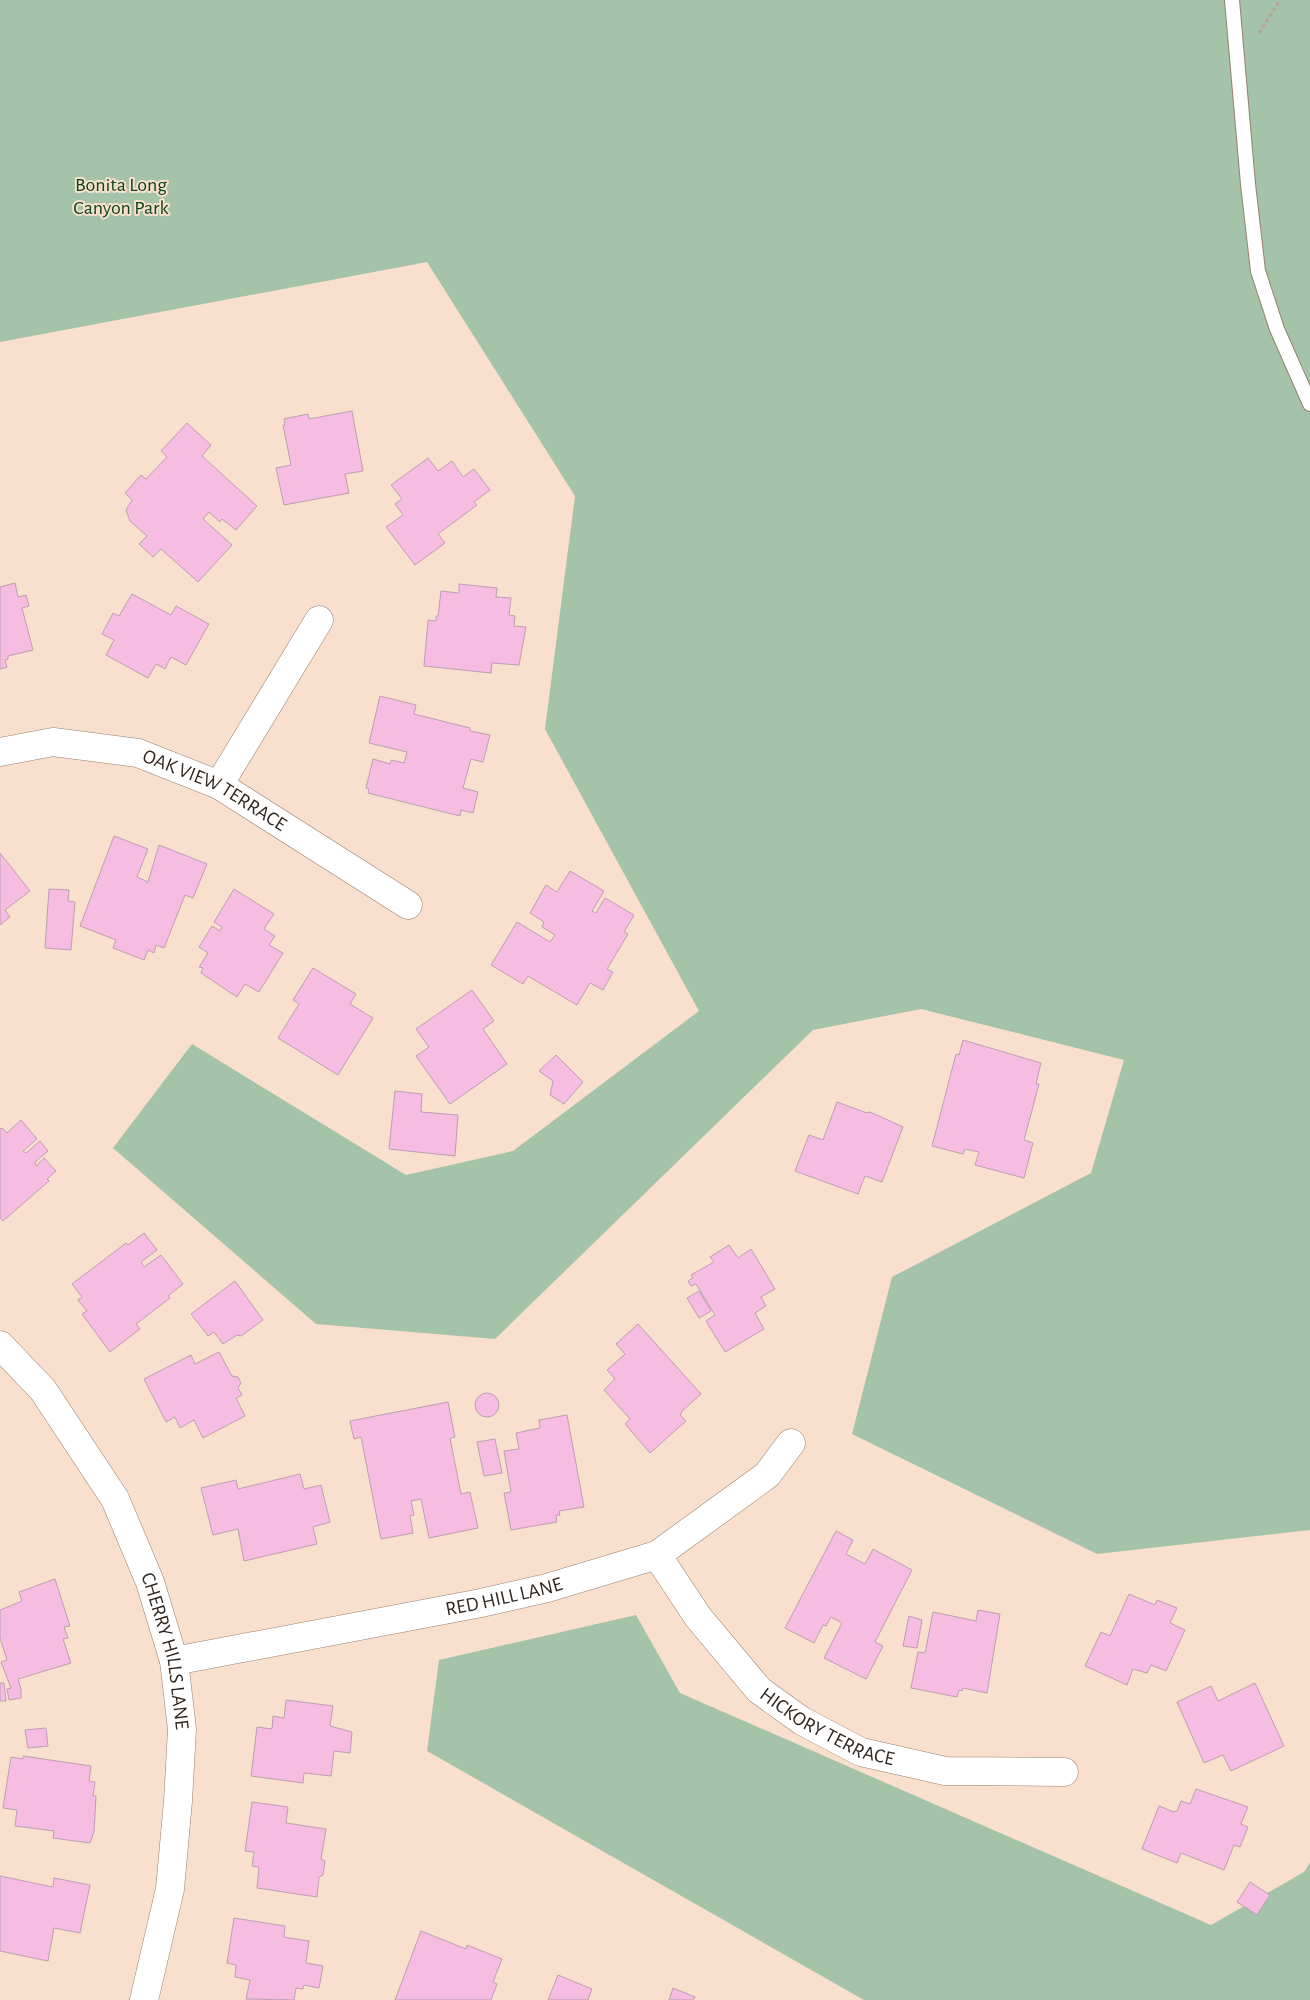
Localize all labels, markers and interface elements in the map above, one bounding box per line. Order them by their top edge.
park label: Bonita Long Canyon Park [73,175,169,218]
street label: OAK VIEW TERRACE [140,746,290,835]
street label: CHERRY HILLS LANE [137,1569,192,1731]
street label: RED HILL LANE [444,1574,565,1620]
street label: HICKORY TERRACE [756,1684,896,1769]

